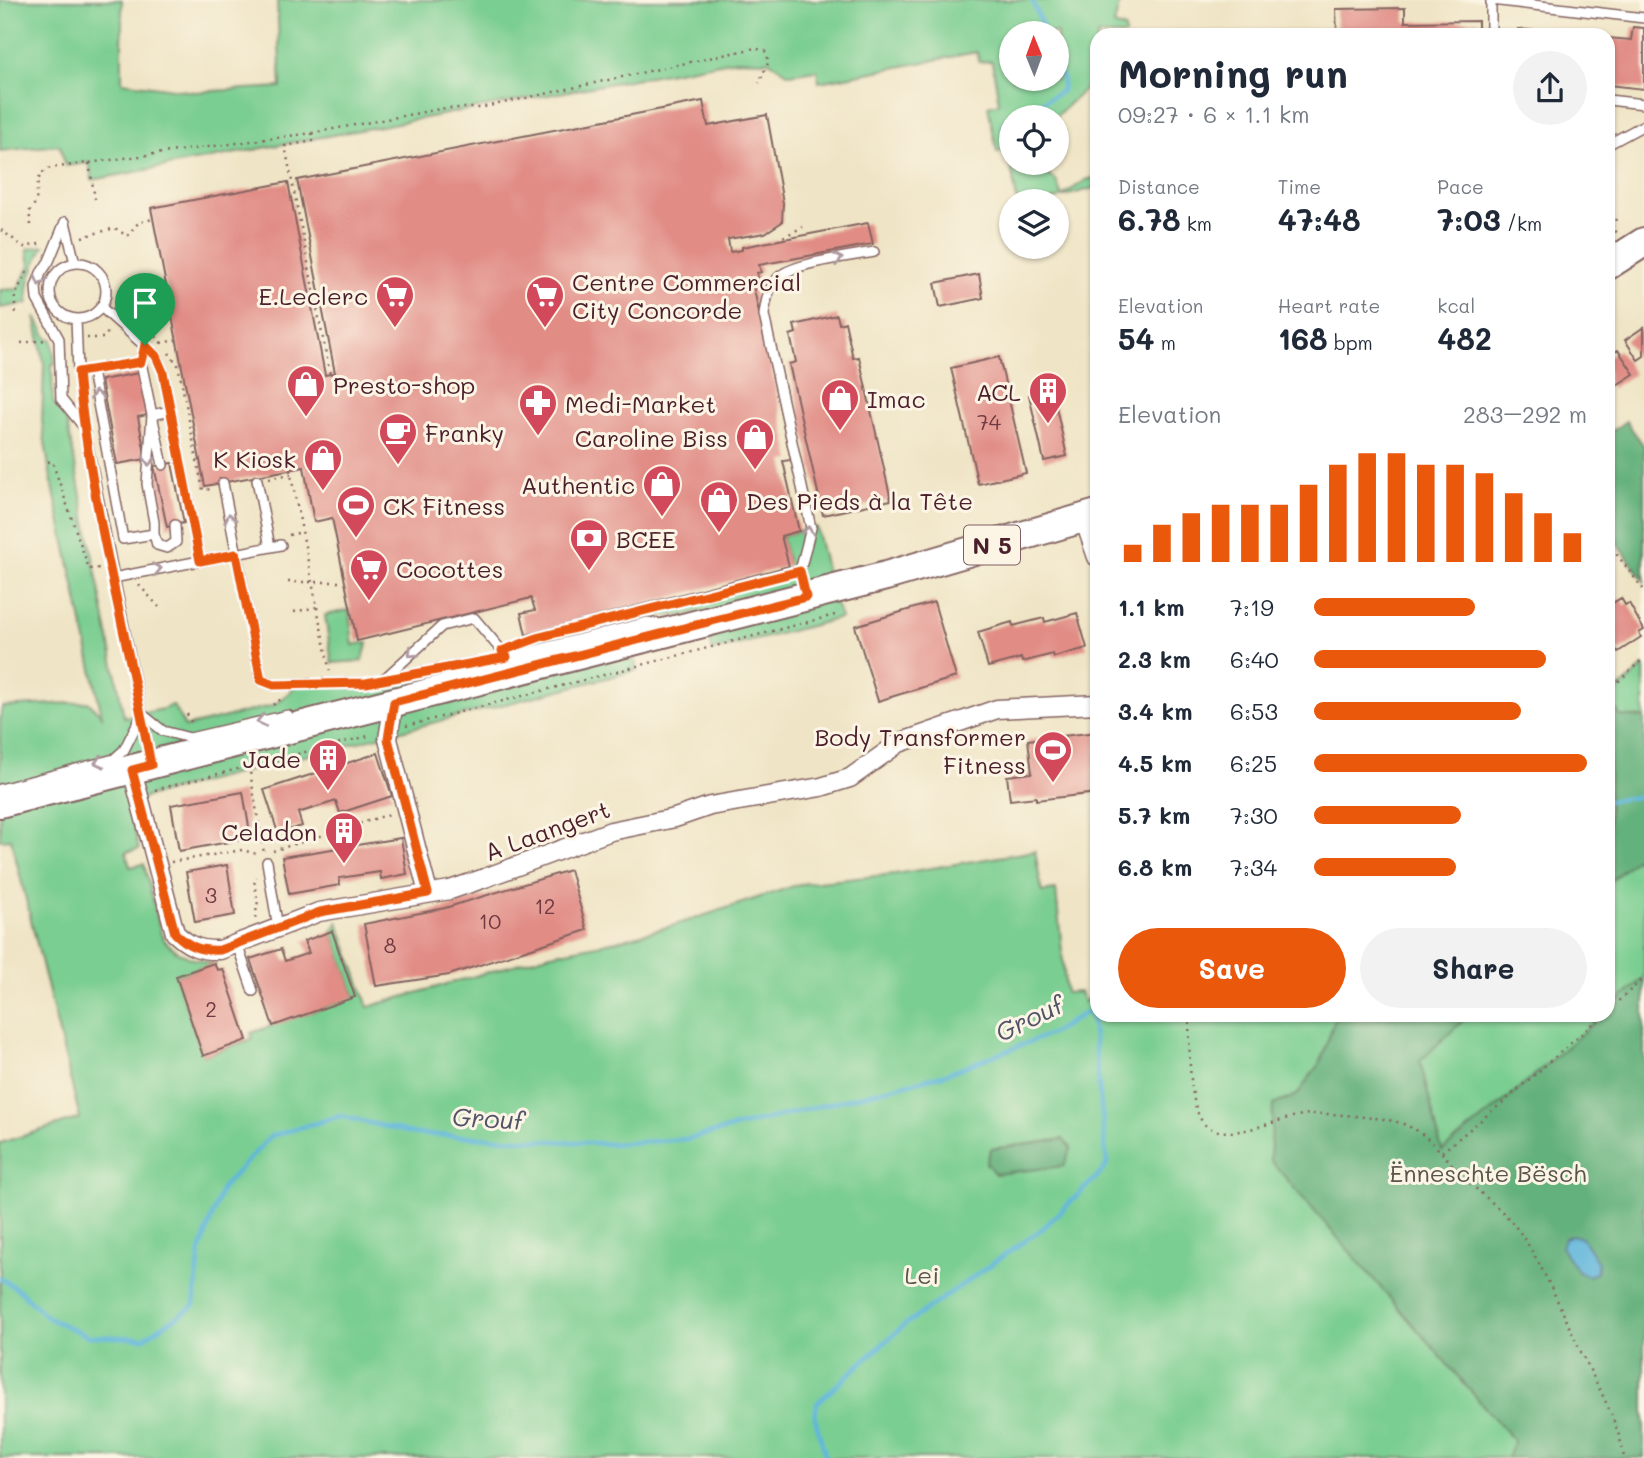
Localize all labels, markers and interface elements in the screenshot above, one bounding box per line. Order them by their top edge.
north arrow [999,21,1069,91]
map controls [999,21,1069,259]
text: Morning run [1118,48,1348,98]
button: share [1513,51,1587,125]
text: 09:27 · 6 × 1.1 km [1118,99,1310,129]
button: locate [999,105,1069,175]
text: Distance [1118,174,1200,199]
text: Time [1278,174,1321,199]
text: Pace [1437,174,1484,199]
button: layers [999,189,1069,259]
text: 6.78 [1118,199,1181,239]
text: 47:48 [1278,199,1361,239]
text: 7:03 [1437,199,1501,239]
text: km [1181,211,1212,236]
text: /km [1501,211,1542,236]
one-way arrow [832,253,844,268]
place label: Centre Commercial City Concorde [572,266,801,325]
pin [115,273,175,345]
supermarket icon: E.Leclerc [374,274,416,329]
supermarket icon: Centre Commercial City Concorde [524,274,566,329]
one-way arrow [34,275,48,287]
place label: E.Leclerc [259,280,368,311]
icon: arrive [126,284,164,322]
text: Elevation [1118,293,1203,318]
text: Heart rate [1278,293,1380,318]
text: kcal [1437,293,1475,318]
text: 54 [1118,318,1155,358]
text: 168 [1278,318,1328,358]
text: 482 [1437,318,1492,358]
text: m [1155,330,1176,355]
text: bpm [1328,330,1373,355]
shop icon: Presto-shop [285,363,327,418]
place label: Presto-shop [333,369,475,400]
building icon: ACL [1027,370,1069,425]
place label: ACL [976,376,1021,407]
shop icon: Imac [819,377,861,432]
pharmacy icon: Medi-Market [517,382,559,437]
place label: Imac [867,383,926,414]
place label: Medi-Market [565,388,716,419]
one-way arrow [89,389,104,401]
text: Elevation [1118,399,1221,429]
text: 283–292 m [1463,399,1587,429]
house number: 74 [977,408,1002,435]
cafe icon: Franky [377,411,419,466]
shop icon: Caroline Biss [734,416,776,471]
place label: Franky [425,417,504,448]
place label: Caroline Biss [575,422,728,453]
shop icon: K Kiosk [302,437,344,492]
place label: K Kiosk [213,443,296,474]
one-way arrow [141,456,156,467]
shop icon: Authentic [641,463,683,518]
place label: Authentic [521,469,635,500]
shop icon: Des Pieds à la Tête [698,479,740,534]
sports icon: CK Fitness [335,484,377,539]
place label: Des Pieds à la Tête [746,485,973,516]
place label: CK Fitness [383,490,505,521]
one-way arrow [223,512,238,524]
bank icon: BCEE [568,517,610,572]
place label: BCEE [616,523,676,554]
one-way arrow [800,525,815,536]
road number: N 5 [964,526,1020,565]
supermarket icon: Cocottes [348,547,390,602]
place label: Cocottes [396,553,503,584]
one-way arrow [150,563,162,578]
text: 1.1 km [1118,592,1184,622]
text: 7:19 [1230,592,1274,622]
text: 2.3 km [1118,644,1191,674]
text: 6:40 [1230,644,1279,674]
one-way arrow [407,645,420,657]
text: 3.4 km [1118,696,1192,726]
text: 6:53 [1230,696,1278,726]
one-way arrow [255,713,267,727]
place label: Body Transformer Fitness [814,721,1026,780]
sports icon: Body Transformer Fitness [1032,729,1074,784]
building icon: Jade [307,737,349,792]
place label: Jade [243,743,301,774]
text: 4.5 km [1118,748,1192,778]
text: 6:25 [1230,748,1277,778]
one-way arrow [94,754,106,768]
street label: A Laangert [480,793,614,867]
text: 5.7 km [1118,800,1190,830]
text: 7:30 [1230,800,1278,830]
building icon: Celadon [323,810,365,865]
place label: Celadon [221,816,317,847]
text: 6.8 km [1118,852,1192,882]
text: 7:34 [1230,852,1277,882]
house number: 3 [205,881,217,908]
house number: 12 [534,892,556,919]
house number: 10 [479,907,501,934]
button: Save [1118,928,1346,1008]
button: Share [1360,928,1587,1008]
house number: 8 [384,931,396,958]
water label: Grouf [989,986,1071,1049]
house number: 2 [205,995,217,1022]
water label: Grouf [451,1099,528,1137]
park label: Ënneschte Bësch [1389,1157,1587,1188]
park label: Lei [905,1259,939,1290]

